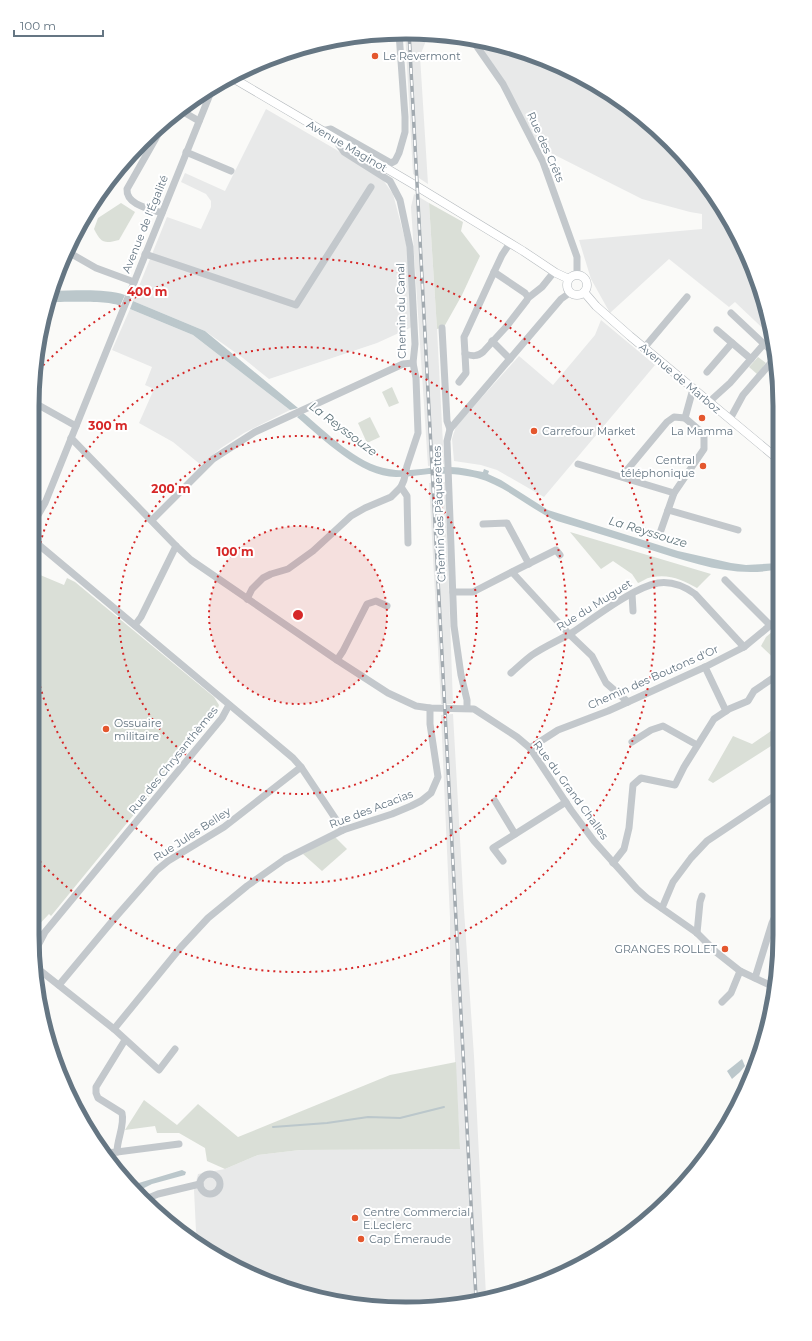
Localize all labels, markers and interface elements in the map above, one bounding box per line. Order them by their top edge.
scale bar [14,12,103,38]
text: 100 m [20,18,56,33]
place label: Le Revermont [383,49,461,63]
marker: Le Revermont [370,51,380,61]
street label: Rue des Crêts [524,110,568,185]
street label: Avenue Maginot [304,117,390,175]
street label: Avenue de l'Égalité [119,173,171,275]
street label: Chemin du Canal [393,263,409,359]
text: 400 m [127,284,167,299]
street label: Avenue de Marboz [636,340,724,417]
water label: La Reyssouze [306,398,380,459]
marker: La Mamma [697,413,707,423]
text: 300 m [87,418,128,433]
place label: Carrefour Market [542,424,636,438]
place label: La Mamma [671,424,733,438]
marker: Carrefour Market [529,426,539,436]
street label: Chemin des Pâquerettes [430,445,448,582]
place label: Central téléphonique [621,453,695,480]
marker: Central téléphonique [698,461,708,471]
text: 200 m [151,481,191,496]
water label: La Reyssouze [607,512,689,551]
text: 100 m [217,544,253,559]
street label: Rue du Muguet [554,576,635,634]
centre of rings [291,608,305,622]
street label: Chemin des Boutons d'Or [585,642,721,712]
street label: Rue des Chrysanthèmes [125,703,221,817]
place label: Ossuaire militaire [114,716,162,743]
marker: Ossuaire militaire [101,724,111,734]
street label: Rue du Grand Challes [530,738,612,843]
street label: Rue des Acacias [327,786,415,831]
street label: Rue Jules Belley [151,804,233,864]
place label: GRANGES ROLLET [614,942,718,956]
marker: GRANGES ROLLET [720,944,730,954]
place label: Centre Commercial E.Leclerc [363,1205,470,1232]
marker: Centre Commercial E.Leclerc [350,1213,360,1223]
place label: Cap Émeraude [369,1232,452,1246]
marker: Cap Émeraude [356,1234,366,1244]

